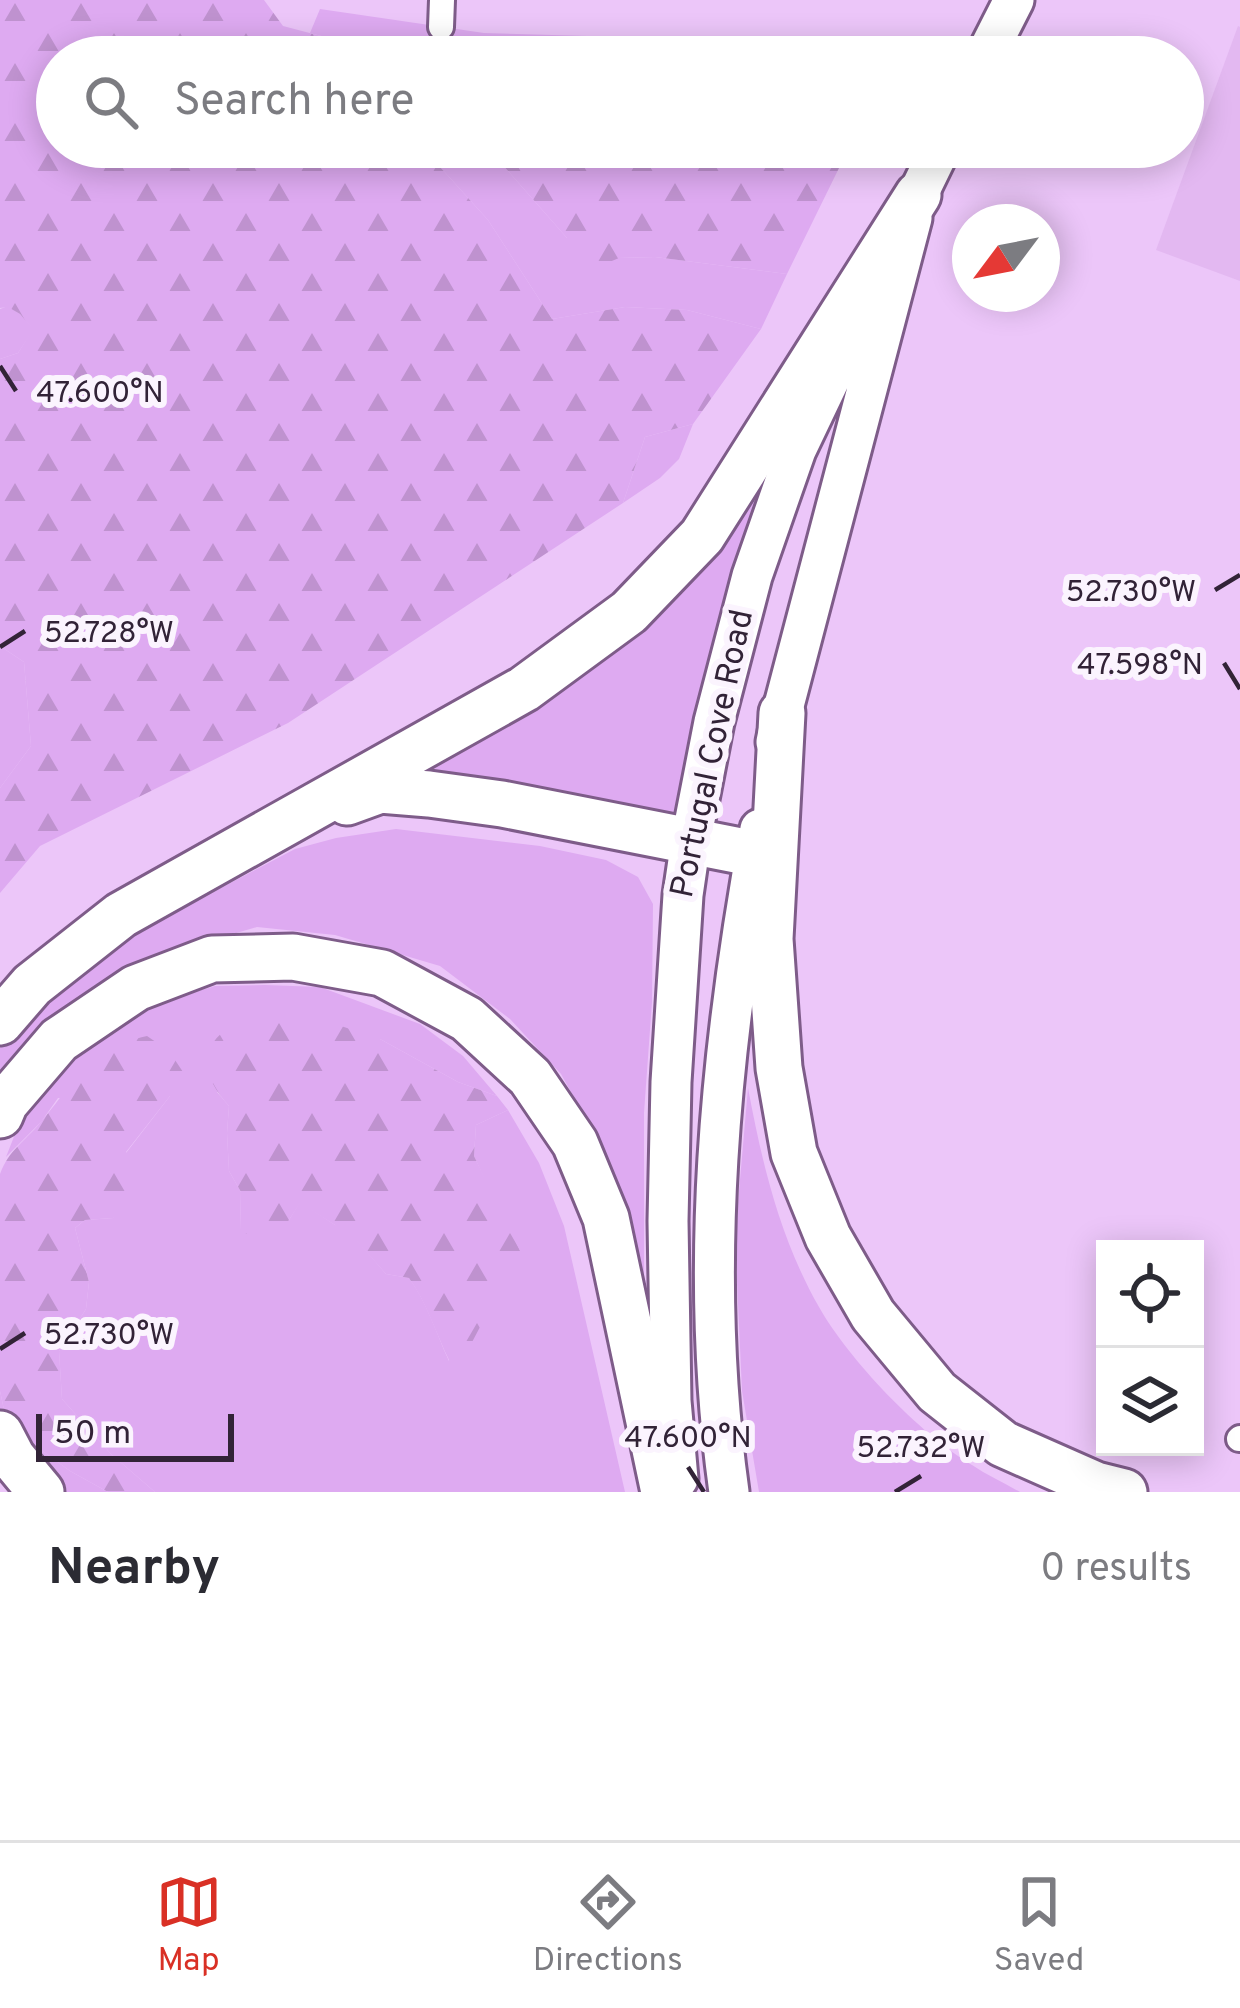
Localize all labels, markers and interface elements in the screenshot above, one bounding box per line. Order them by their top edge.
search box [36,36,1204,168]
icon: search [78,69,144,135]
text: Search here [174,74,414,131]
north arrow [952,204,1060,312]
text: 47.600°N [36,376,164,413]
text: 52.730°W [1066,575,1196,612]
street label: Portugal Cove Road [663,606,765,902]
text: 52.728°W [44,616,174,653]
text: 47.598°N [1077,648,1203,685]
map controls [1096,1240,1204,1456]
button: locate [1096,1240,1204,1348]
text: 52.730°W [44,1318,174,1355]
button: layers [1096,1348,1204,1456]
scale bar [36,1408,234,1461]
text: 50 m [54,1414,131,1456]
text: 47.600°N [624,1421,752,1458]
text: 52.732°W [856,1431,986,1468]
text: Nearby [48,1538,220,1603]
text: 0 results [1040,1546,1192,1595]
tab: Map [156,1869,222,1983]
tab: Directions [533,1869,683,1983]
tab: Saved [994,1869,1084,1983]

